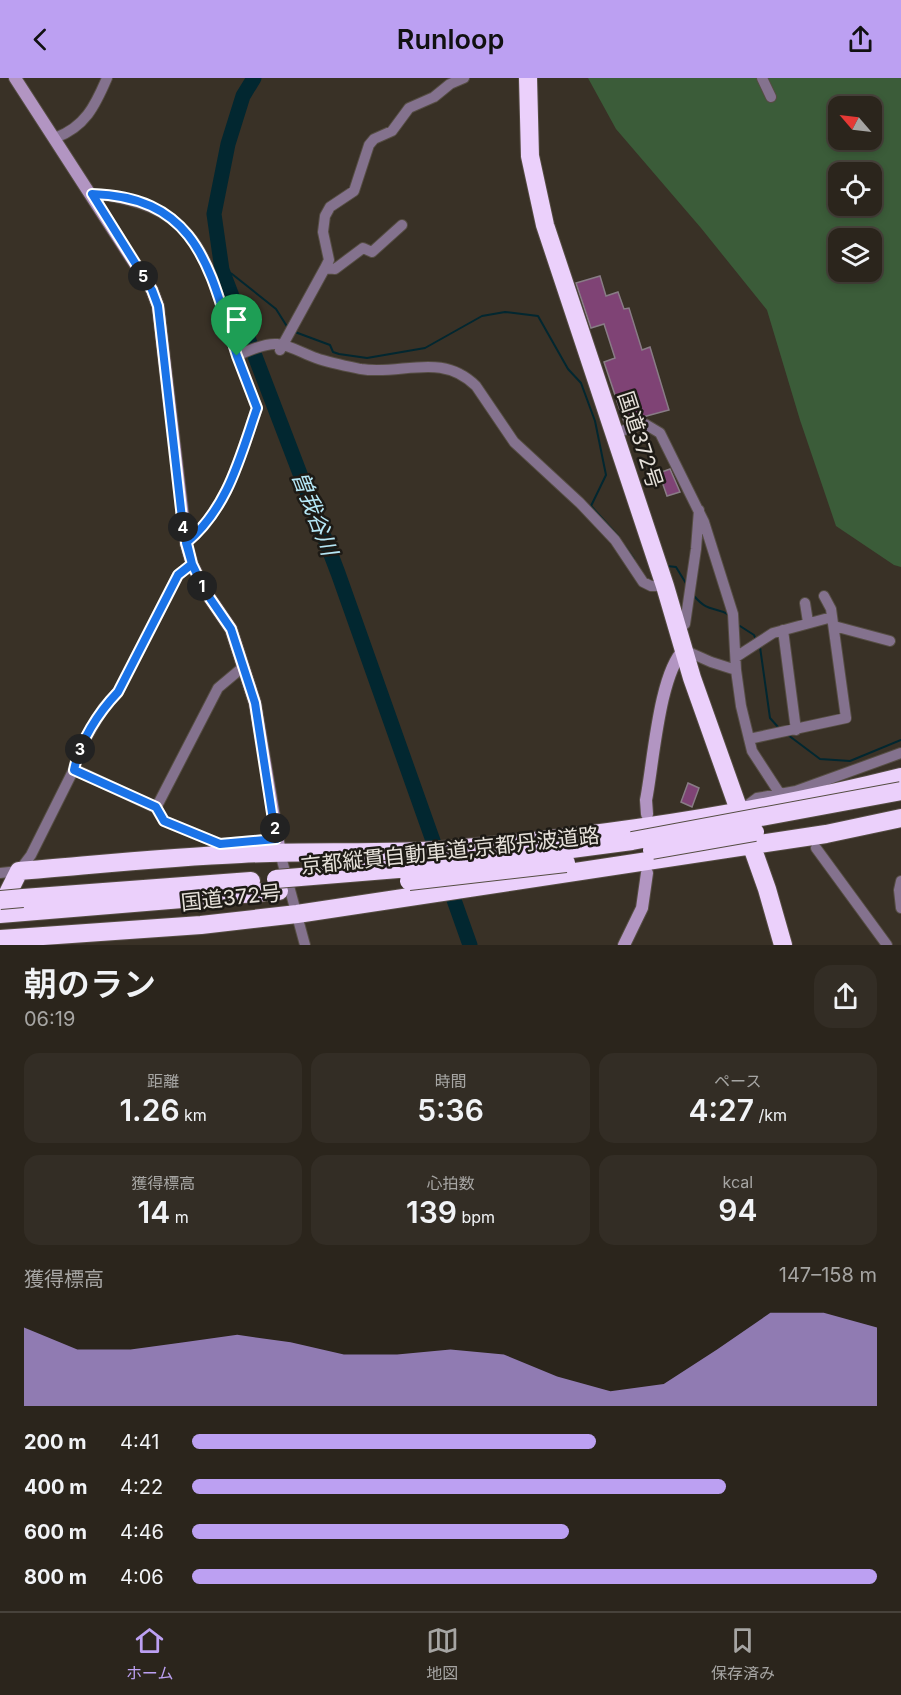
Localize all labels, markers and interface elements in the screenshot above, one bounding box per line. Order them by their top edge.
icon: back [24,23,57,56]
text: Runloop [397,23,504,56]
icon: share [844,23,877,56]
north arrow [828,96,882,150]
map controls [828,96,882,282]
button: locate [828,162,882,216]
button: layers [828,228,882,282]
pin: 5 [128,261,158,291]
text: 5 [138,266,148,286]
pin [211,294,262,356]
icon: arrive [220,303,253,336]
street label: 国道372号 [613,388,668,492]
water label: 曽我谷川 [287,467,344,561]
pin: 4 [168,512,198,542]
text: 4 [178,517,188,537]
pin: 1 [187,571,217,601]
text: 1 [199,576,205,596]
pin: 3 [65,734,95,764]
text: 3 [75,739,85,759]
pin: 2 [260,813,290,843]
text: 2 [270,818,280,838]
street label: 京都縦貫自動車道;京都丹波道路 [299,822,601,879]
street label: 国道372号 [180,880,282,915]
text: 朝のラン [24,964,156,1004]
button: share [814,965,877,1028]
text: 06:19 [24,1007,75,1031]
text: 距離 [147,1071,179,1091]
text: 時間 [434,1071,467,1091]
text: ペース [714,1071,761,1091]
text: 1.26 [119,1092,180,1128]
text: 5:36 [417,1092,484,1128]
text: 4:27 [689,1092,754,1128]
text: km [180,1105,207,1125]
text: /km [754,1105,787,1125]
text: kcal [723,1172,753,1192]
text: 獲得標高 [131,1173,195,1193]
text: 心拍数 [426,1173,475,1193]
text: 94 [718,1192,757,1228]
text: 14 [138,1194,170,1230]
text: 139 [406,1194,457,1230]
text: m [170,1207,189,1227]
text: bpm [457,1207,495,1227]
text: 147–158 m [779,1263,877,1287]
text: 獲得標高 [24,1267,104,1291]
text: 200 m [24,1430,87,1454]
text: 4:41 [120,1430,159,1454]
text: 400 m [24,1475,88,1499]
text: 4:22 [120,1475,163,1499]
text: 600 m [24,1520,87,1544]
text: 4:46 [120,1520,164,1544]
text: 800 m [24,1565,87,1589]
text: 4:06 [120,1565,164,1589]
tab: ホーム [126,1624,174,1684]
tab: 地図 [426,1624,459,1684]
tab: 保存済み [711,1624,775,1684]

